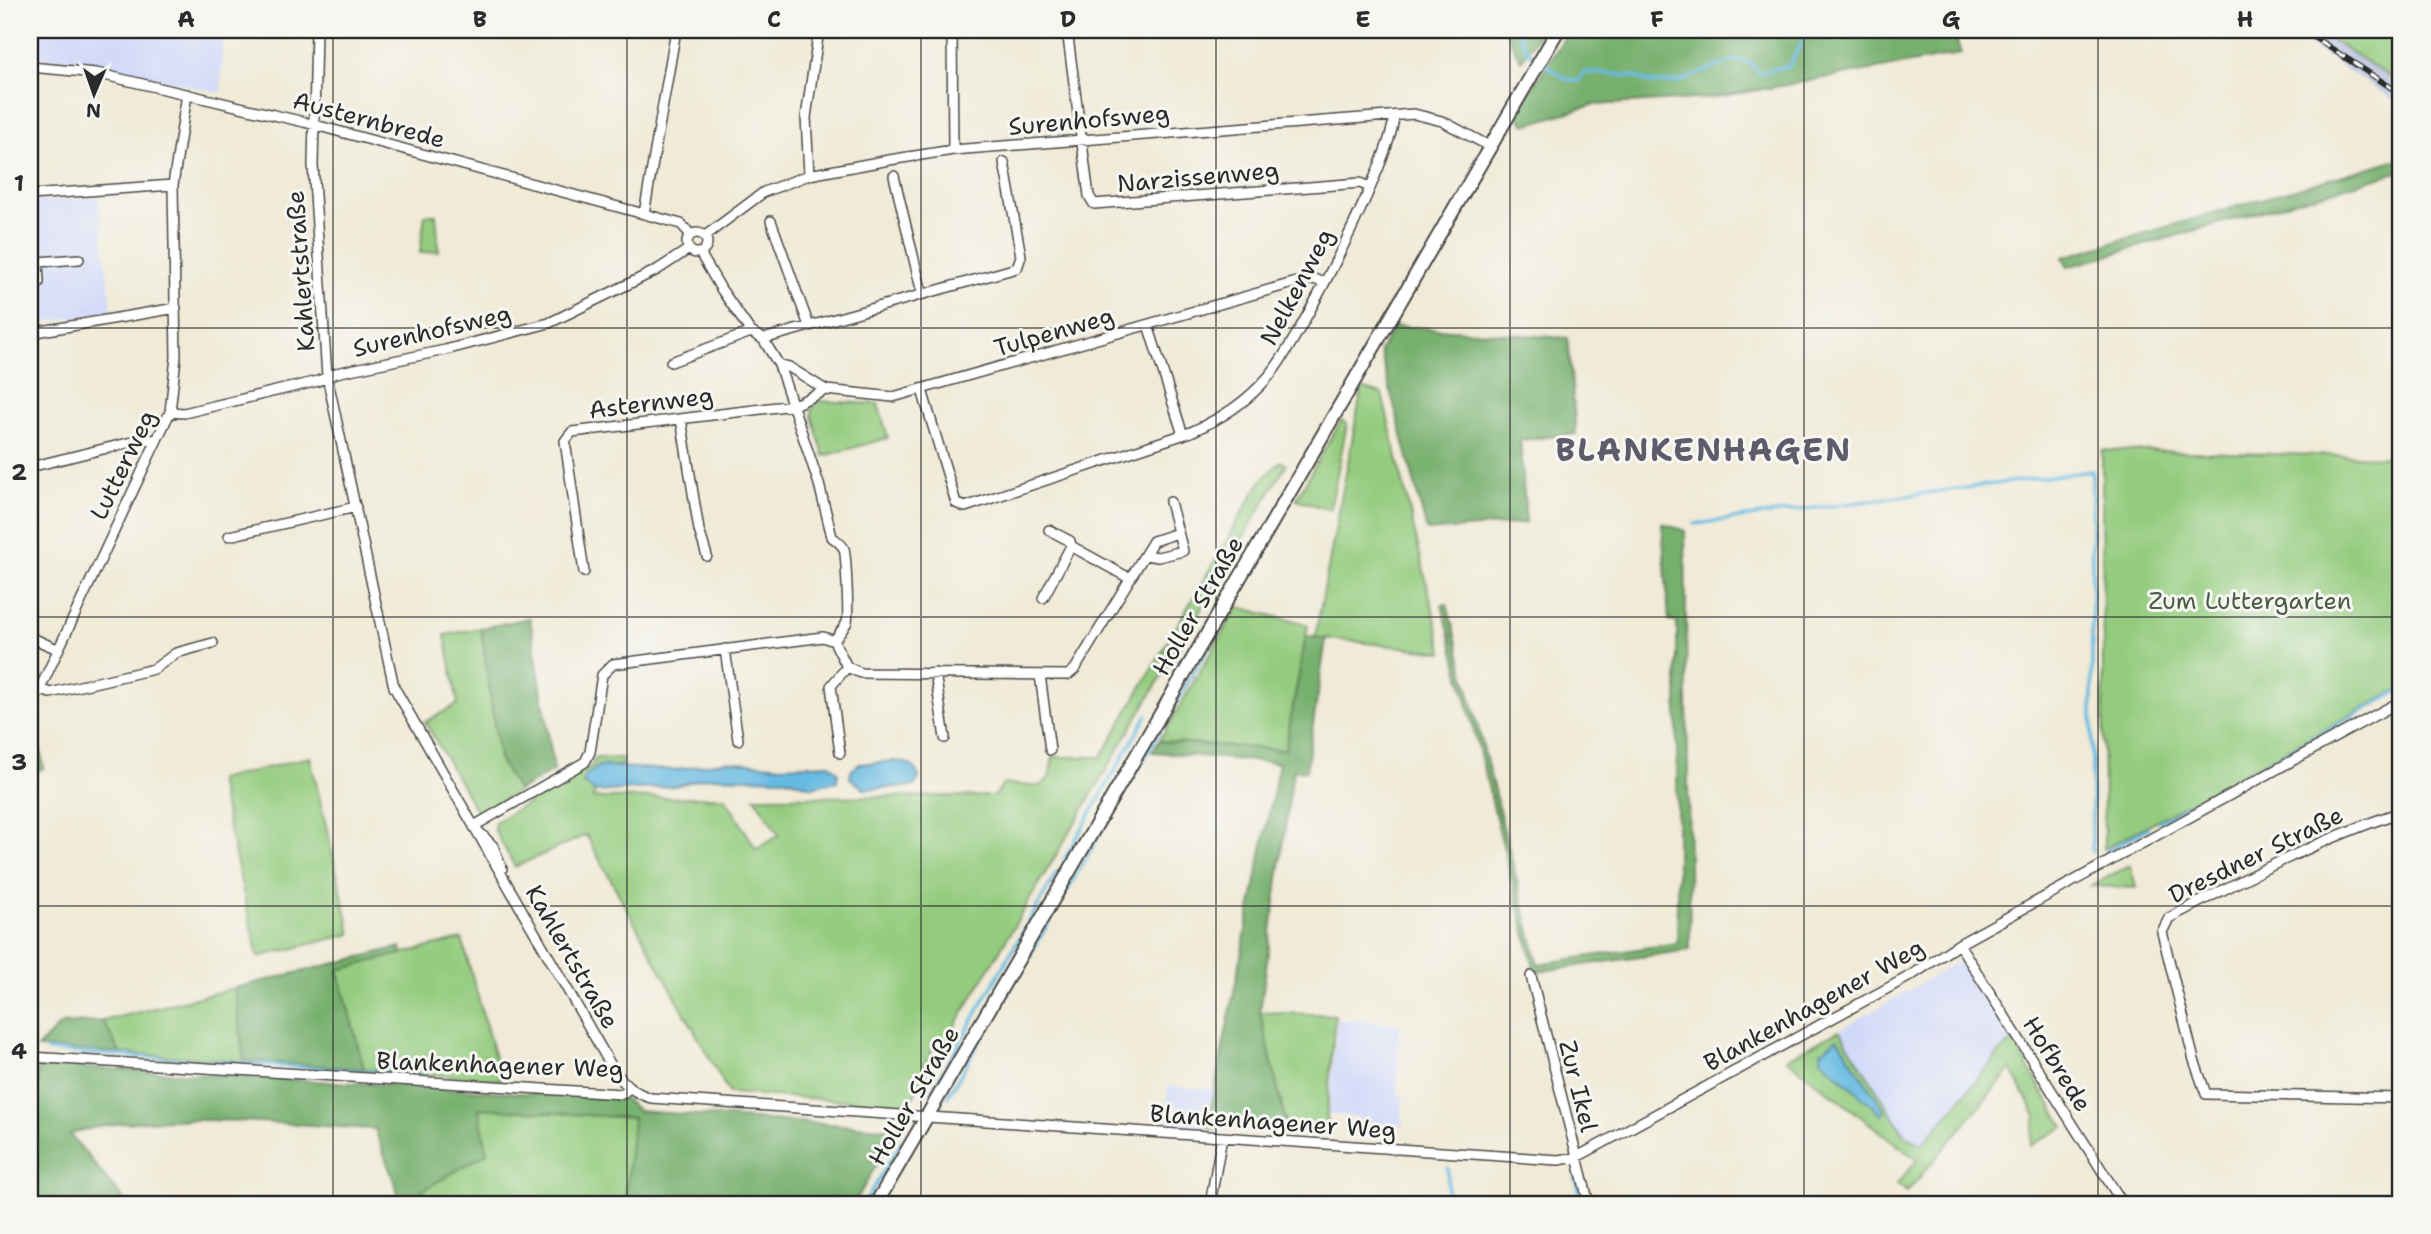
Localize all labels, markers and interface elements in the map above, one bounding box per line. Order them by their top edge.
text: A [177,4,195,34]
text: B [473,4,487,34]
text: C [767,4,781,34]
text: D [1060,4,1076,34]
text: E [1355,4,1371,34]
text: F [1650,4,1664,34]
text: G [1942,4,1961,34]
text: H [2237,4,2253,34]
north arrow [60,60,130,130]
street label: Austernbrede [289,84,449,156]
street label: Surenhofsweg [1007,97,1171,143]
text: N [85,98,101,123]
street label: Narzissenweg [1116,154,1280,200]
text: 1 [14,168,24,198]
street label: Kahlertstraße [279,189,323,353]
street label: Nelkenweg [1253,223,1341,351]
street label: Surenhofsweg [350,297,514,365]
street label: Tulpenweg [990,300,1118,364]
street label: Asternweg [587,379,715,427]
street label: Lutterweg [83,405,163,525]
district label: BLANKENHAGEN [1556,428,1852,471]
text: 2 [11,457,27,487]
street label: Holler Straße [1145,530,1251,682]
park label: Zum Luttergarten [2149,585,2351,617]
text: 3 [11,747,27,777]
street label: Dresdner Straße [2164,799,2348,911]
street label: Kahlertstraße [518,879,626,1035]
street label: Blankenhagener Weg [1698,931,1930,1079]
street label: Hofbrede [2015,1010,2099,1118]
street label: Holler Straße [861,1020,967,1172]
text: 4 [11,1036,27,1066]
street label: Zur Ikel [1551,1037,1605,1136]
street label: Blankenhagener Weg [376,1045,624,1085]
street label: Blankenhagener Weg [1149,1097,1397,1147]

